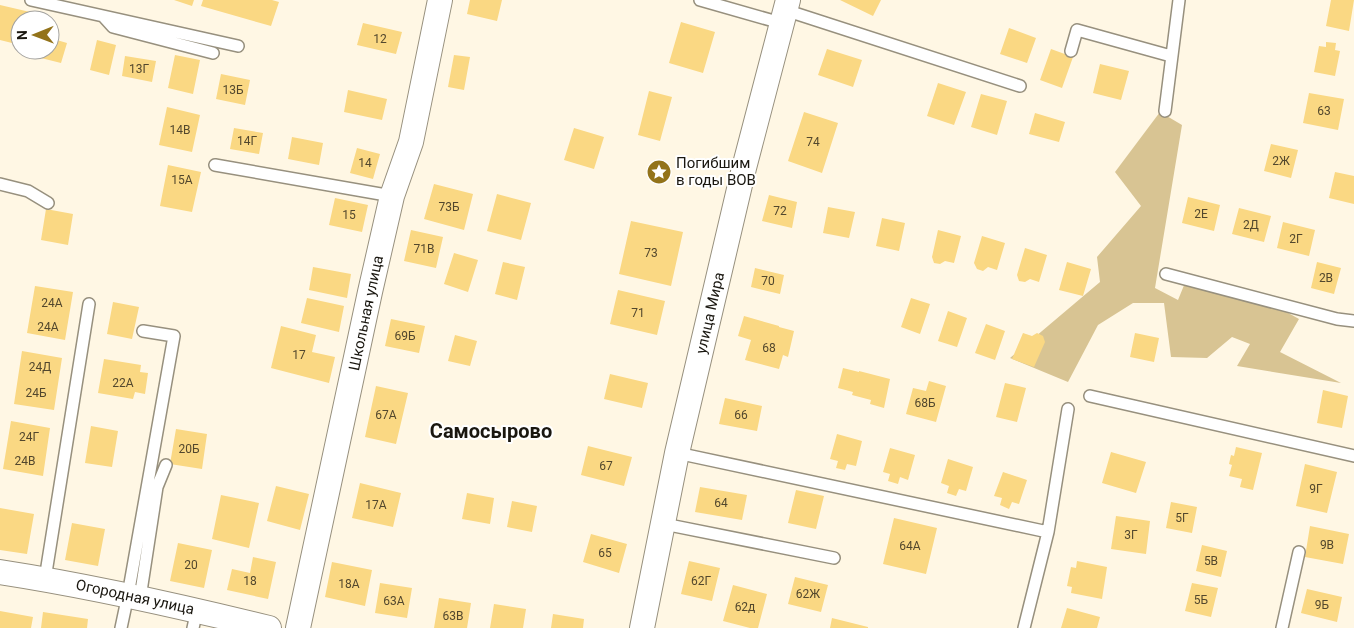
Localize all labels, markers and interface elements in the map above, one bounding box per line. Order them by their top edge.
north arrow [10,10,60,60]
text: N [14,30,30,40]
house number: 12 [373,32,387,46]
house number: 13Г [129,62,149,76]
house number: 13Б [222,83,244,97]
house number: 63 [1317,104,1331,118]
house number: 14В [170,123,190,137]
house number: 14Г [237,134,257,148]
house number: 74 [806,135,820,149]
place label: Погибшим в годы ВОВ [676,154,756,189]
house number: 2Ж [1272,154,1290,168]
house number: 14 [358,156,372,170]
place icon: Погибшим в годы ВОВ [646,159,672,185]
house number: 15А [171,173,193,187]
house number: 73Б [438,200,460,214]
house number: 72 [773,204,787,218]
house number: 2Е [1194,207,1208,221]
house number: 15 [342,208,356,222]
house number: 2Д [1243,218,1259,232]
house number: 2Г [1289,232,1303,246]
house number: 71В [414,242,434,256]
house number: 73 [644,246,658,260]
street label: Школьная улица [345,254,387,372]
street label: улица Мира [692,270,728,356]
house number: 2В [1319,271,1333,285]
house number: 70 [761,274,775,288]
house number: 24А [41,296,63,310]
house number: 71 [631,306,645,320]
house number: 24А [37,320,59,334]
house number: 69Б [394,329,416,343]
house number: 68 [762,341,776,355]
house number: 17 [292,348,306,362]
house number: 24Д [29,360,51,374]
house number: 22А [112,376,134,390]
house number: 24Б [25,386,47,400]
house number: 68Б [914,396,936,410]
house number: 67А [375,408,397,422]
house number: 66 [734,408,748,422]
district label: Самосырово [430,419,552,443]
house number: 24Г [19,430,39,444]
house number: 20Б [178,442,200,456]
house number: 24В [15,454,35,468]
house number: 67 [599,459,613,473]
house number: 9Г [1309,482,1323,496]
house number: 64 [714,496,728,510]
house number: 17А [365,498,387,512]
house number: 5Г [1175,511,1189,525]
house number: 3Г [1124,528,1138,542]
house number: 9В [1320,538,1334,552]
house number: 64А [899,539,921,553]
house number: 65 [598,546,612,560]
house number: 5В [1204,554,1218,568]
house number: 20 [184,558,198,572]
house number: 18 [243,574,257,588]
house number: 62Г [691,574,711,588]
street label: Огородная улица [74,576,196,618]
house number: 18А [338,577,360,591]
house number: 62Ж [796,587,820,601]
house number: 5Б [1194,593,1209,607]
house number: 63А [383,594,405,608]
house number: 9Б [1315,598,1330,612]
house number: 62д [735,600,755,614]
house number: 63В [443,609,463,623]

